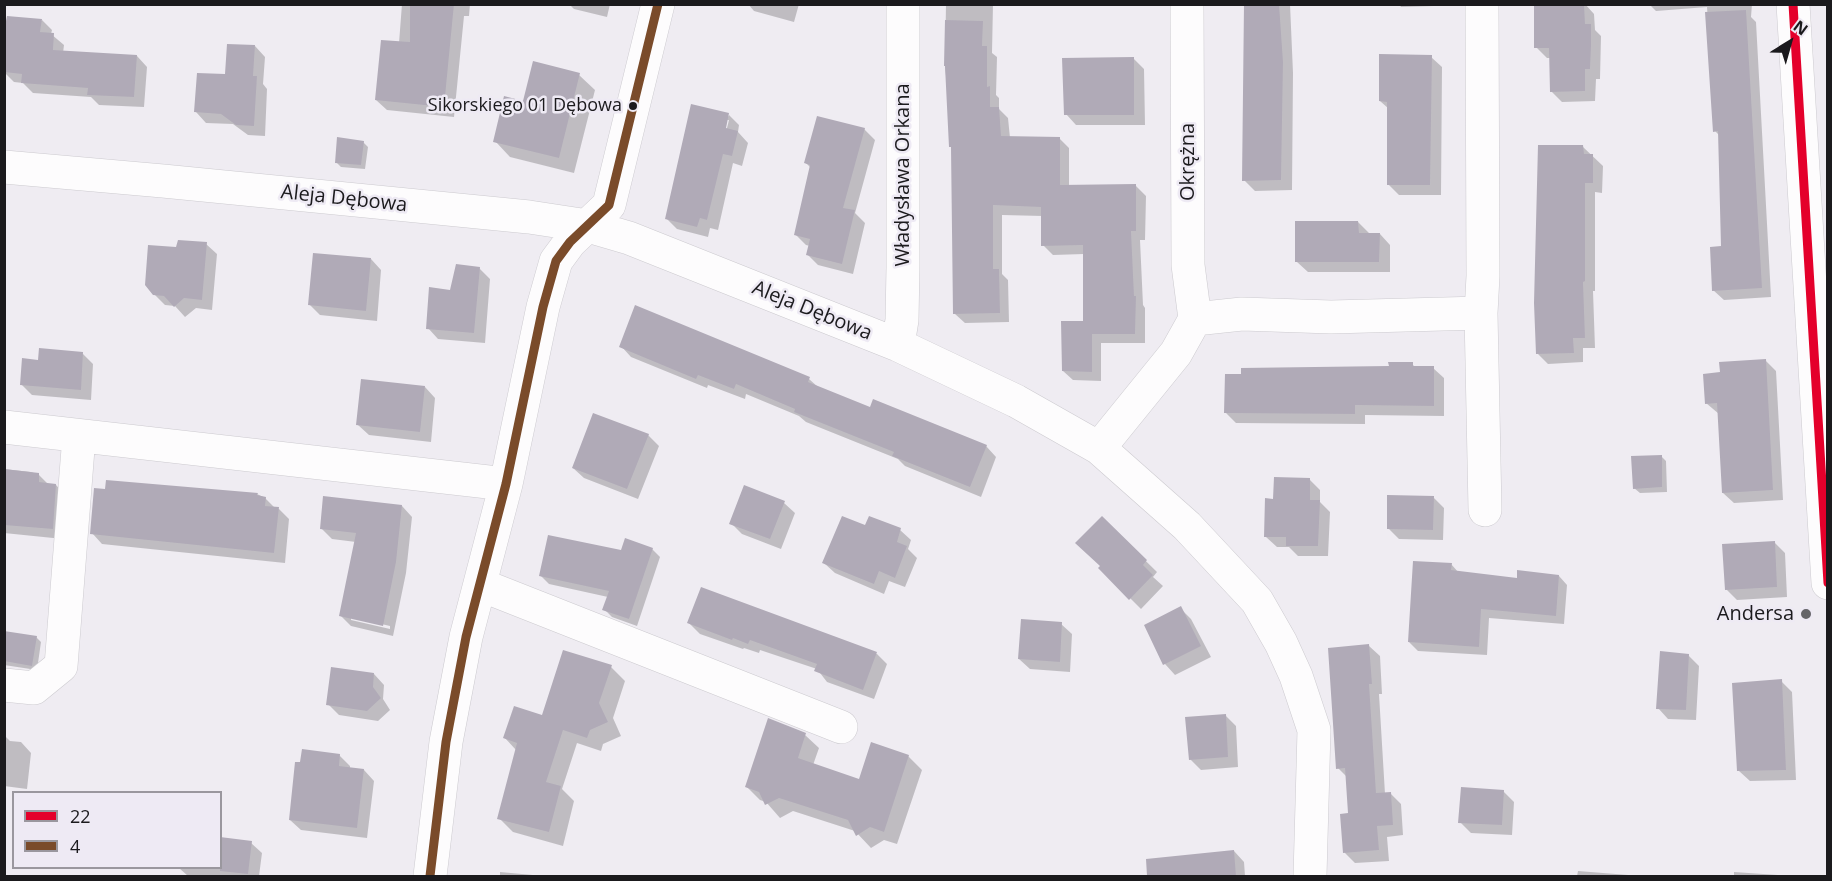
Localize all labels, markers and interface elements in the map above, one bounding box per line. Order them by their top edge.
north arrow [1760,12,1820,72]
text: N [1789,15,1813,40]
street label: Władysława Orkana [891,83,915,267]
place label: Sikorskiego 01 Dębowa [428,95,622,117]
marker: Sikorskiego 01 Dębowa [627,100,639,112]
street label: Okrężna [1176,123,1200,201]
street label: Aleja Dębowa [280,180,408,218]
street label: Aleja Dębowa [749,276,875,346]
place label: Andersa [1717,602,1794,626]
marker: Andersa [1799,607,1813,621]
legend [12,791,222,869]
text: 22 [70,804,91,828]
text: 4 [70,834,80,858]

